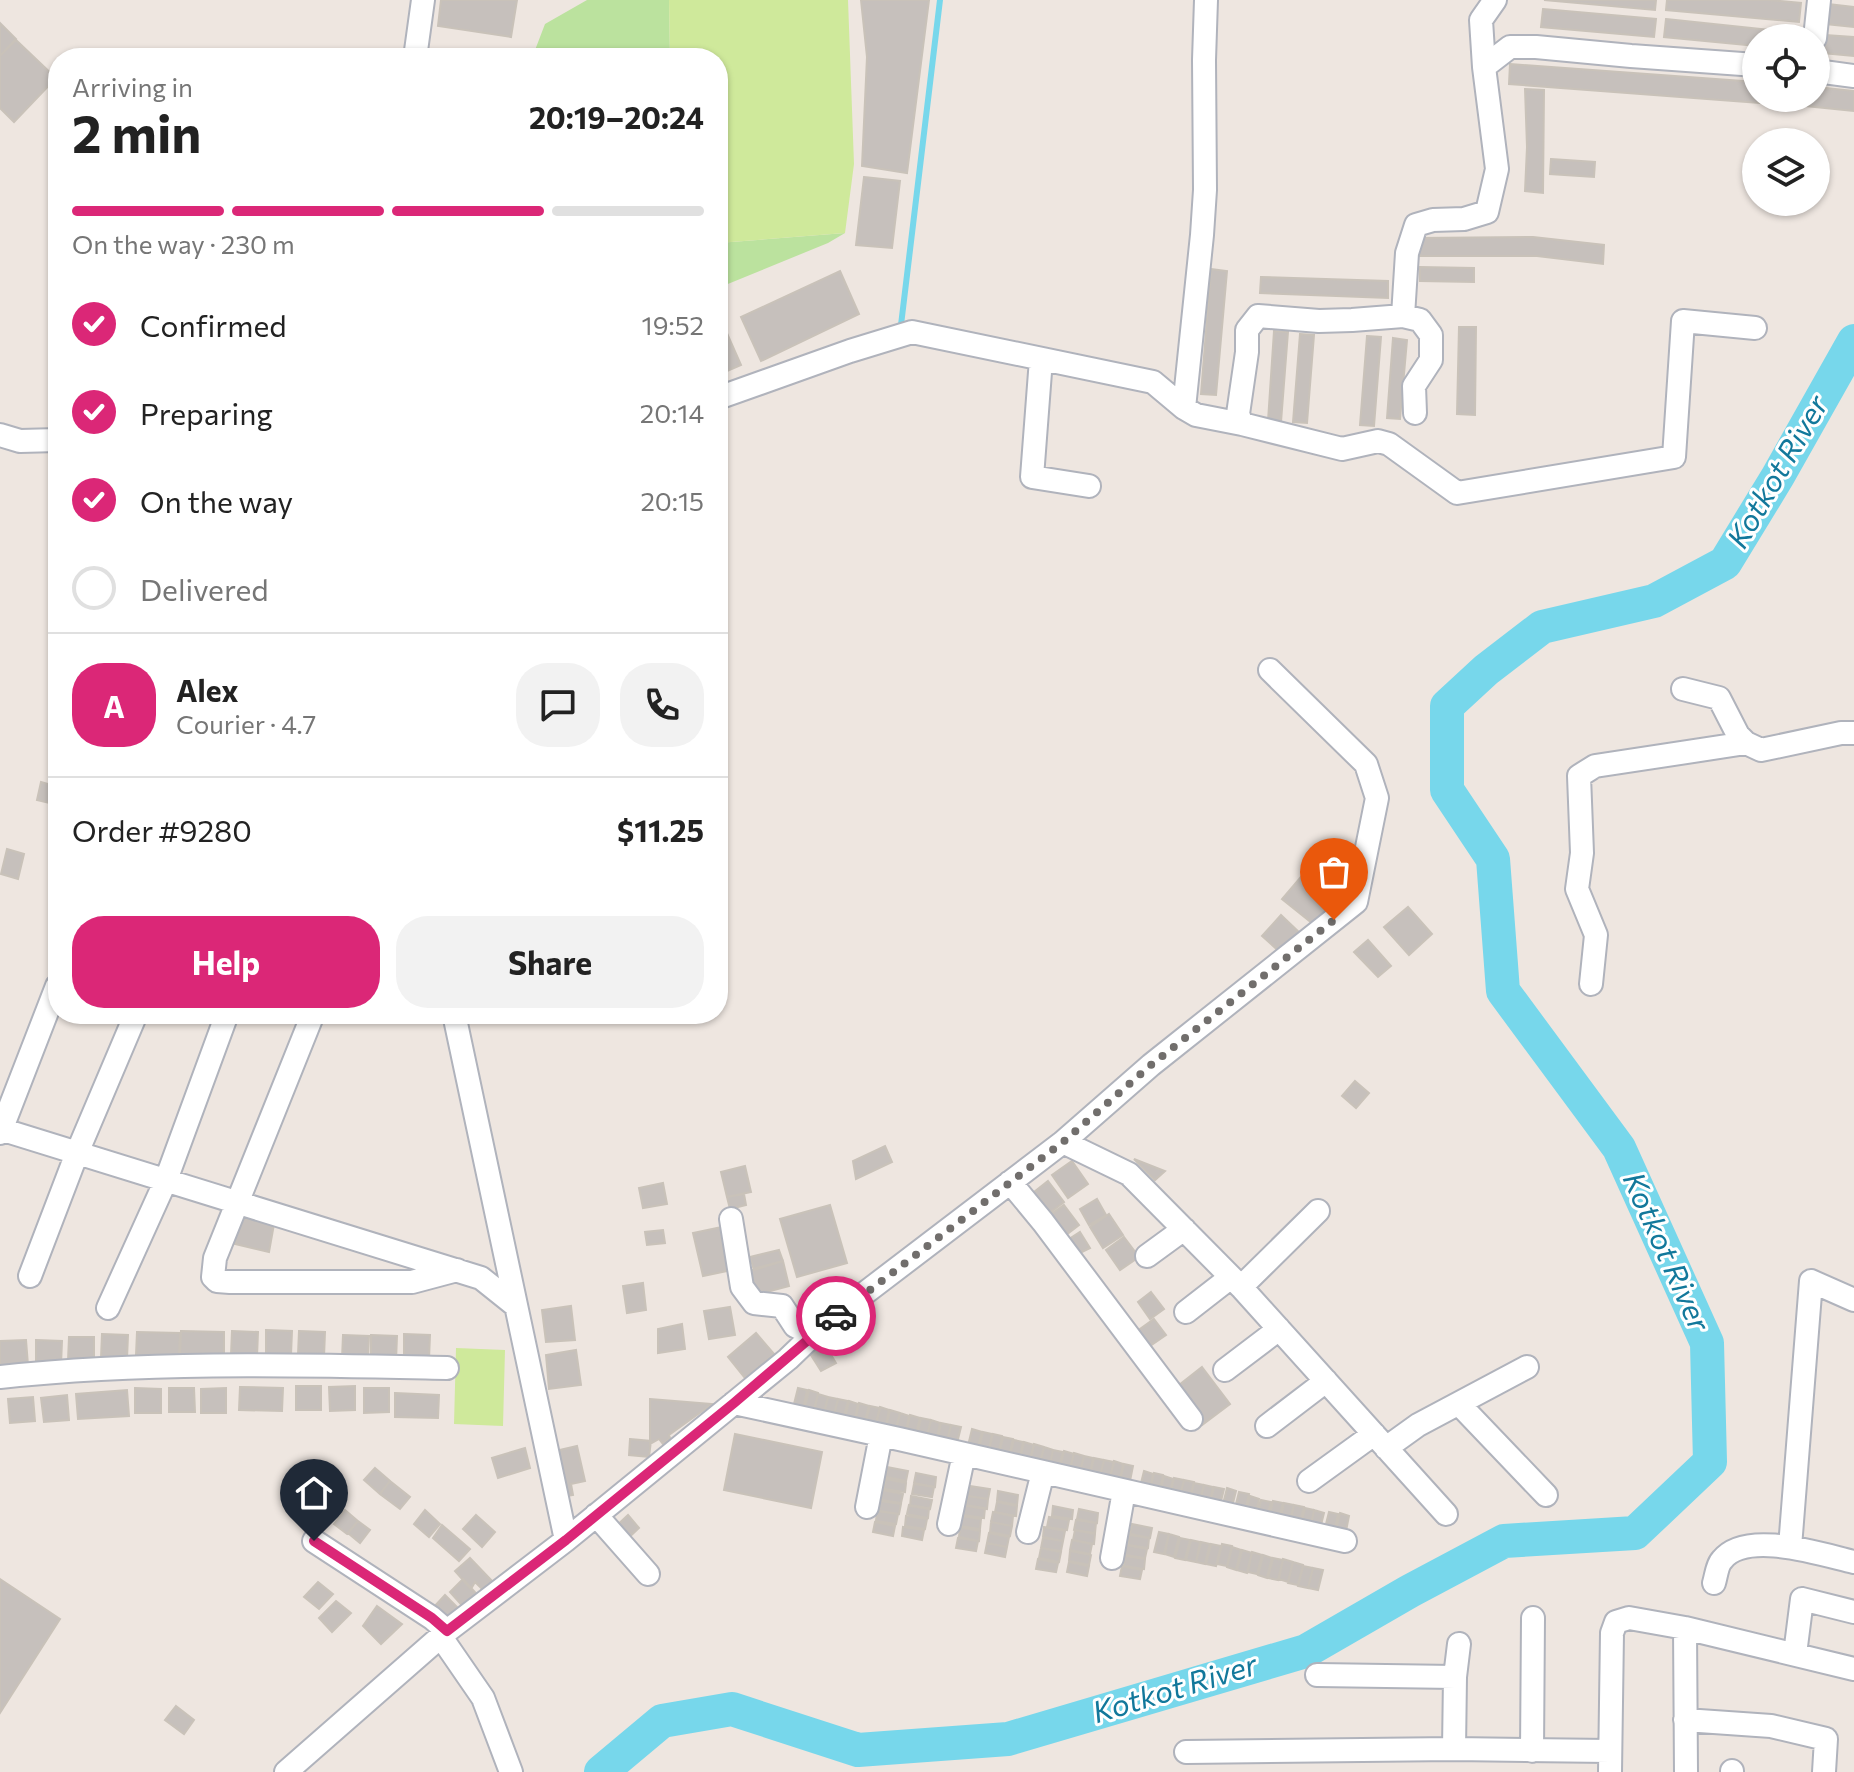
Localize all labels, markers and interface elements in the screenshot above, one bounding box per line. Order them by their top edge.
map controls [1742,24,1830,216]
button: locate [1742,24,1830,112]
text: Arriving in [72,71,193,102]
text: 20:19–20:24 [529,98,704,135]
text: 2 min [72,100,201,164]
button: layers [1742,128,1830,216]
text: On the way · 230 m [72,228,295,259]
icon: check [72,302,116,346]
text: Confirmed [140,306,287,343]
text: 19:52 [642,309,704,340]
water label: Kotkot River [1717,387,1835,554]
icon: check [72,390,116,434]
text: Preparing [140,394,273,431]
text: 20:14 [640,397,704,428]
icon: check [72,478,116,522]
text: On the way [140,482,293,519]
text: 20:15 [641,485,704,516]
text: Delivered [140,570,269,607]
button: chat [516,663,600,747]
button: phone [620,663,704,747]
text: Alex [176,671,239,708]
text: A [103,687,125,724]
text: Courier · 4.7 [176,708,316,739]
text: Order #9280 [72,811,252,848]
text: $11.25 [617,811,704,848]
pin [1300,838,1368,920]
icon: bag [1312,850,1356,894]
button: Help [72,916,380,1008]
button: Share [396,916,704,1008]
water label: Kotkot River [1617,1166,1720,1337]
courier [796,1276,876,1356]
icon: car [814,1294,858,1338]
pin [280,1459,348,1541]
icon: home [292,1471,336,1515]
water label: Kotkot River [1088,1644,1262,1729]

